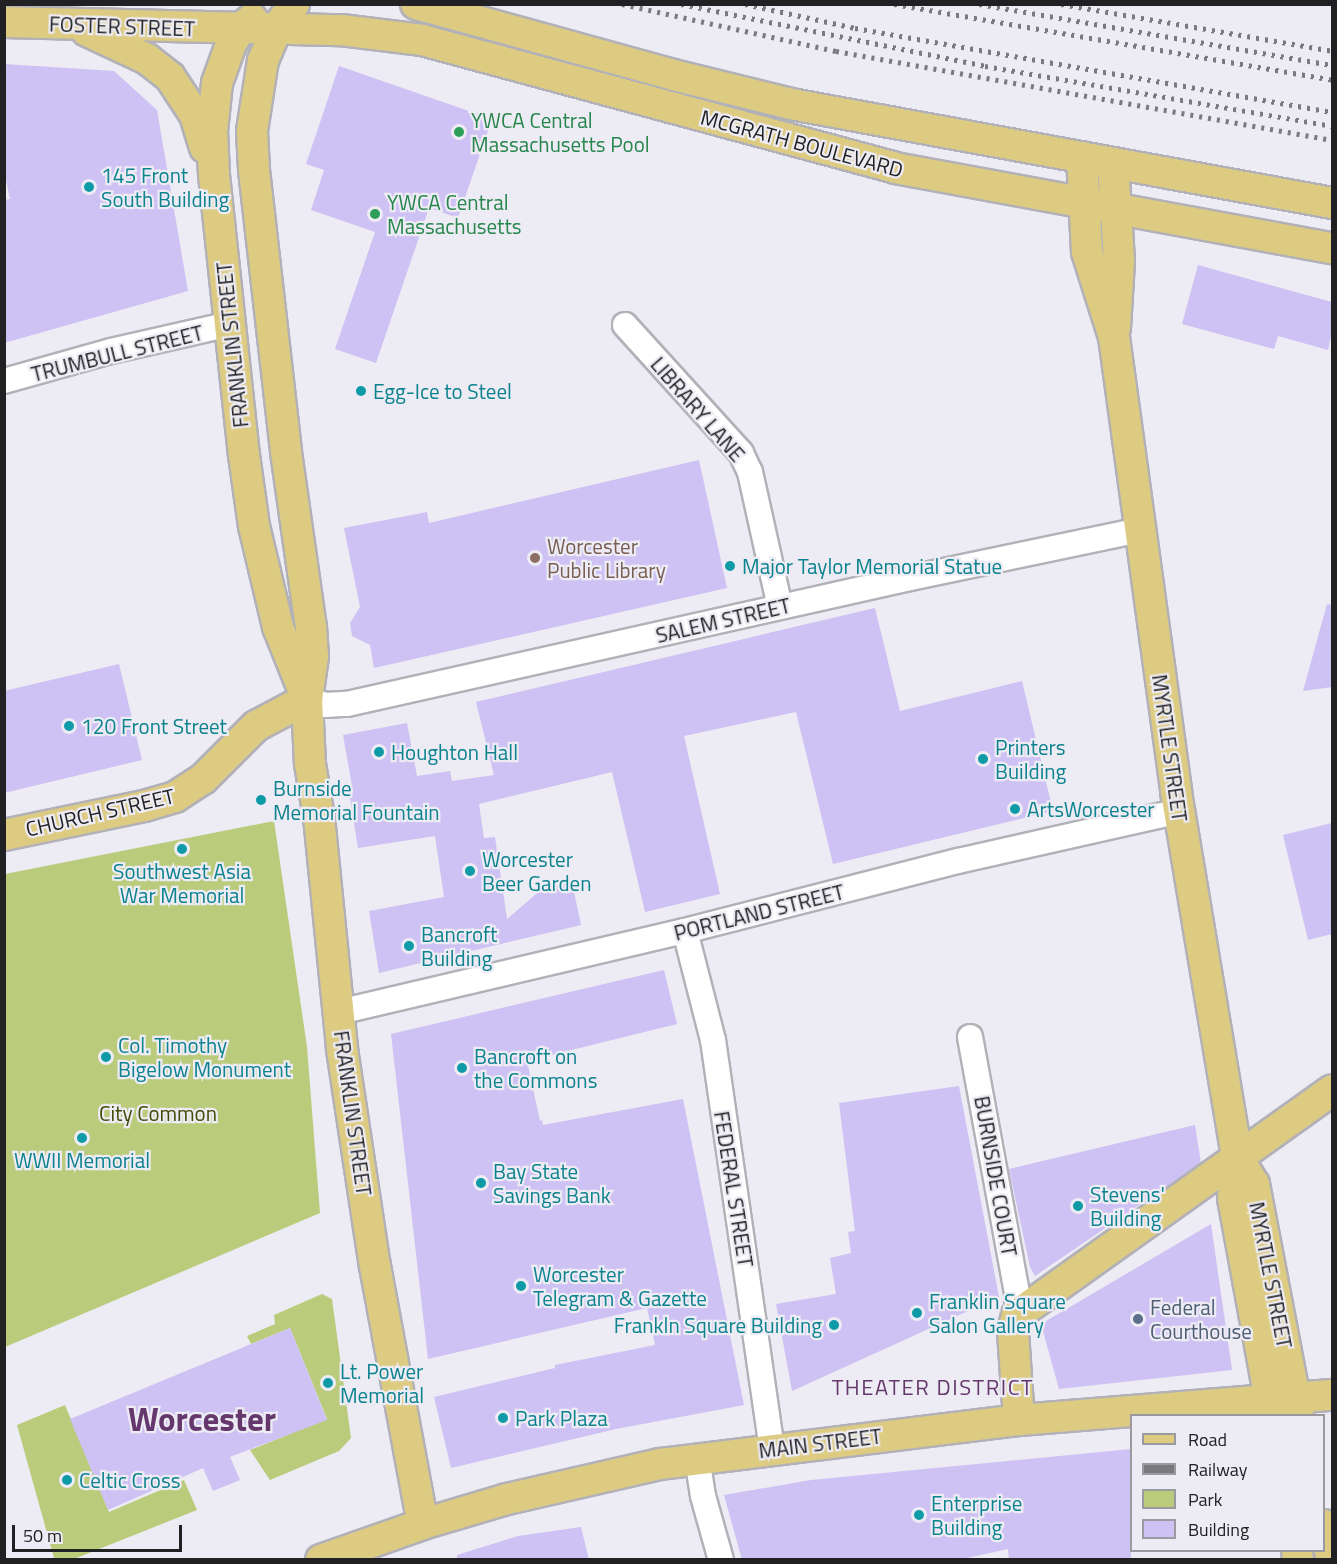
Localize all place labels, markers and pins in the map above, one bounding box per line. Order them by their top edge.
place label: YWCA Central Massachusetts Pool [471,107,650,157]
marker: YWCA Central Massachusetts Pool [452,125,466,139]
place label: 145 Front South Building [101,162,229,212]
marker: 145 Front South Building [82,180,96,194]
place label: YWCA Central Massachusetts [387,189,522,239]
marker: YWCA Central Massachusetts [368,207,382,221]
place label: Egg-Ice to Steel [373,378,512,404]
marker: Egg-Ice to Steel [354,384,368,398]
place label: Worcester Public Library [547,533,666,583]
marker: Worcester Public Library [528,551,542,565]
place label: Major Taylor Memorial Statue [742,553,1002,579]
marker: Major Taylor Memorial Statue [723,559,737,573]
place label: 120 Front Street [81,713,227,739]
marker: 120 Front Street [62,719,76,733]
place label: Printers Building [995,734,1066,784]
place label: Houghton Hall [391,739,518,765]
marker: Houghton Hall [372,745,386,759]
marker: Printers Building [976,752,990,766]
place label: Burnside Memorial Fountain [273,775,440,825]
marker: Burnside Memorial Fountain [254,793,268,807]
place label: ArtsWorcester [1027,796,1155,822]
marker: ArtsWorcester [1008,802,1022,816]
marker: Southwest Asia War Memorial [175,842,189,856]
place label: Worcester Beer Garden [482,846,591,896]
place label: Southwest Asia War Memorial [113,858,251,908]
marker: Worcester Beer Garden [463,864,477,878]
place label: Bancroft Building [421,921,497,971]
marker: Bancroft Building [402,939,416,953]
place label: Col. Timothy Bigelow Monument [118,1032,291,1082]
place label: Bancroft on the Commons [474,1043,597,1093]
marker: Col. Timothy Bigelow Monument [99,1050,113,1064]
marker: Bancroft on the Commons [455,1061,469,1075]
marker: WWII Memorial [75,1131,89,1145]
place label: WWII Memorial [14,1147,150,1173]
place label: Bay State Savings Bank [493,1158,611,1208]
marker: Bay State Savings Bank [474,1176,488,1190]
place label: Stevens' Building [1090,1181,1165,1231]
marker: Stevens' Building [1071,1199,1085,1213]
place label: Worcester Telegram & Gazette [533,1261,707,1311]
marker: Worcester Telegram & Gazette [514,1279,528,1293]
place label: Franklin Square Salon Gallery [929,1288,1066,1338]
place label: Federal Courthouse [1150,1294,1252,1344]
marker: Franklin Square Salon Gallery [910,1306,924,1320]
place label: Frankln Square Building [614,1312,822,1338]
marker: Federal Courthouse [1131,1312,1145,1326]
marker: Frankln Square Building [827,1318,841,1332]
place label: Lt. Power Memorial [340,1358,424,1408]
marker: Lt. Power Memorial [321,1376,335,1390]
place label: Park Plaza [515,1405,608,1431]
marker: Park Plaza [496,1411,510,1425]
place label: Celtic Cross [79,1467,180,1493]
marker: Celtic Cross [60,1473,74,1487]
place label: Enterprise Building [931,1490,1022,1540]
marker: Enterprise Building [912,1508,926,1522]

